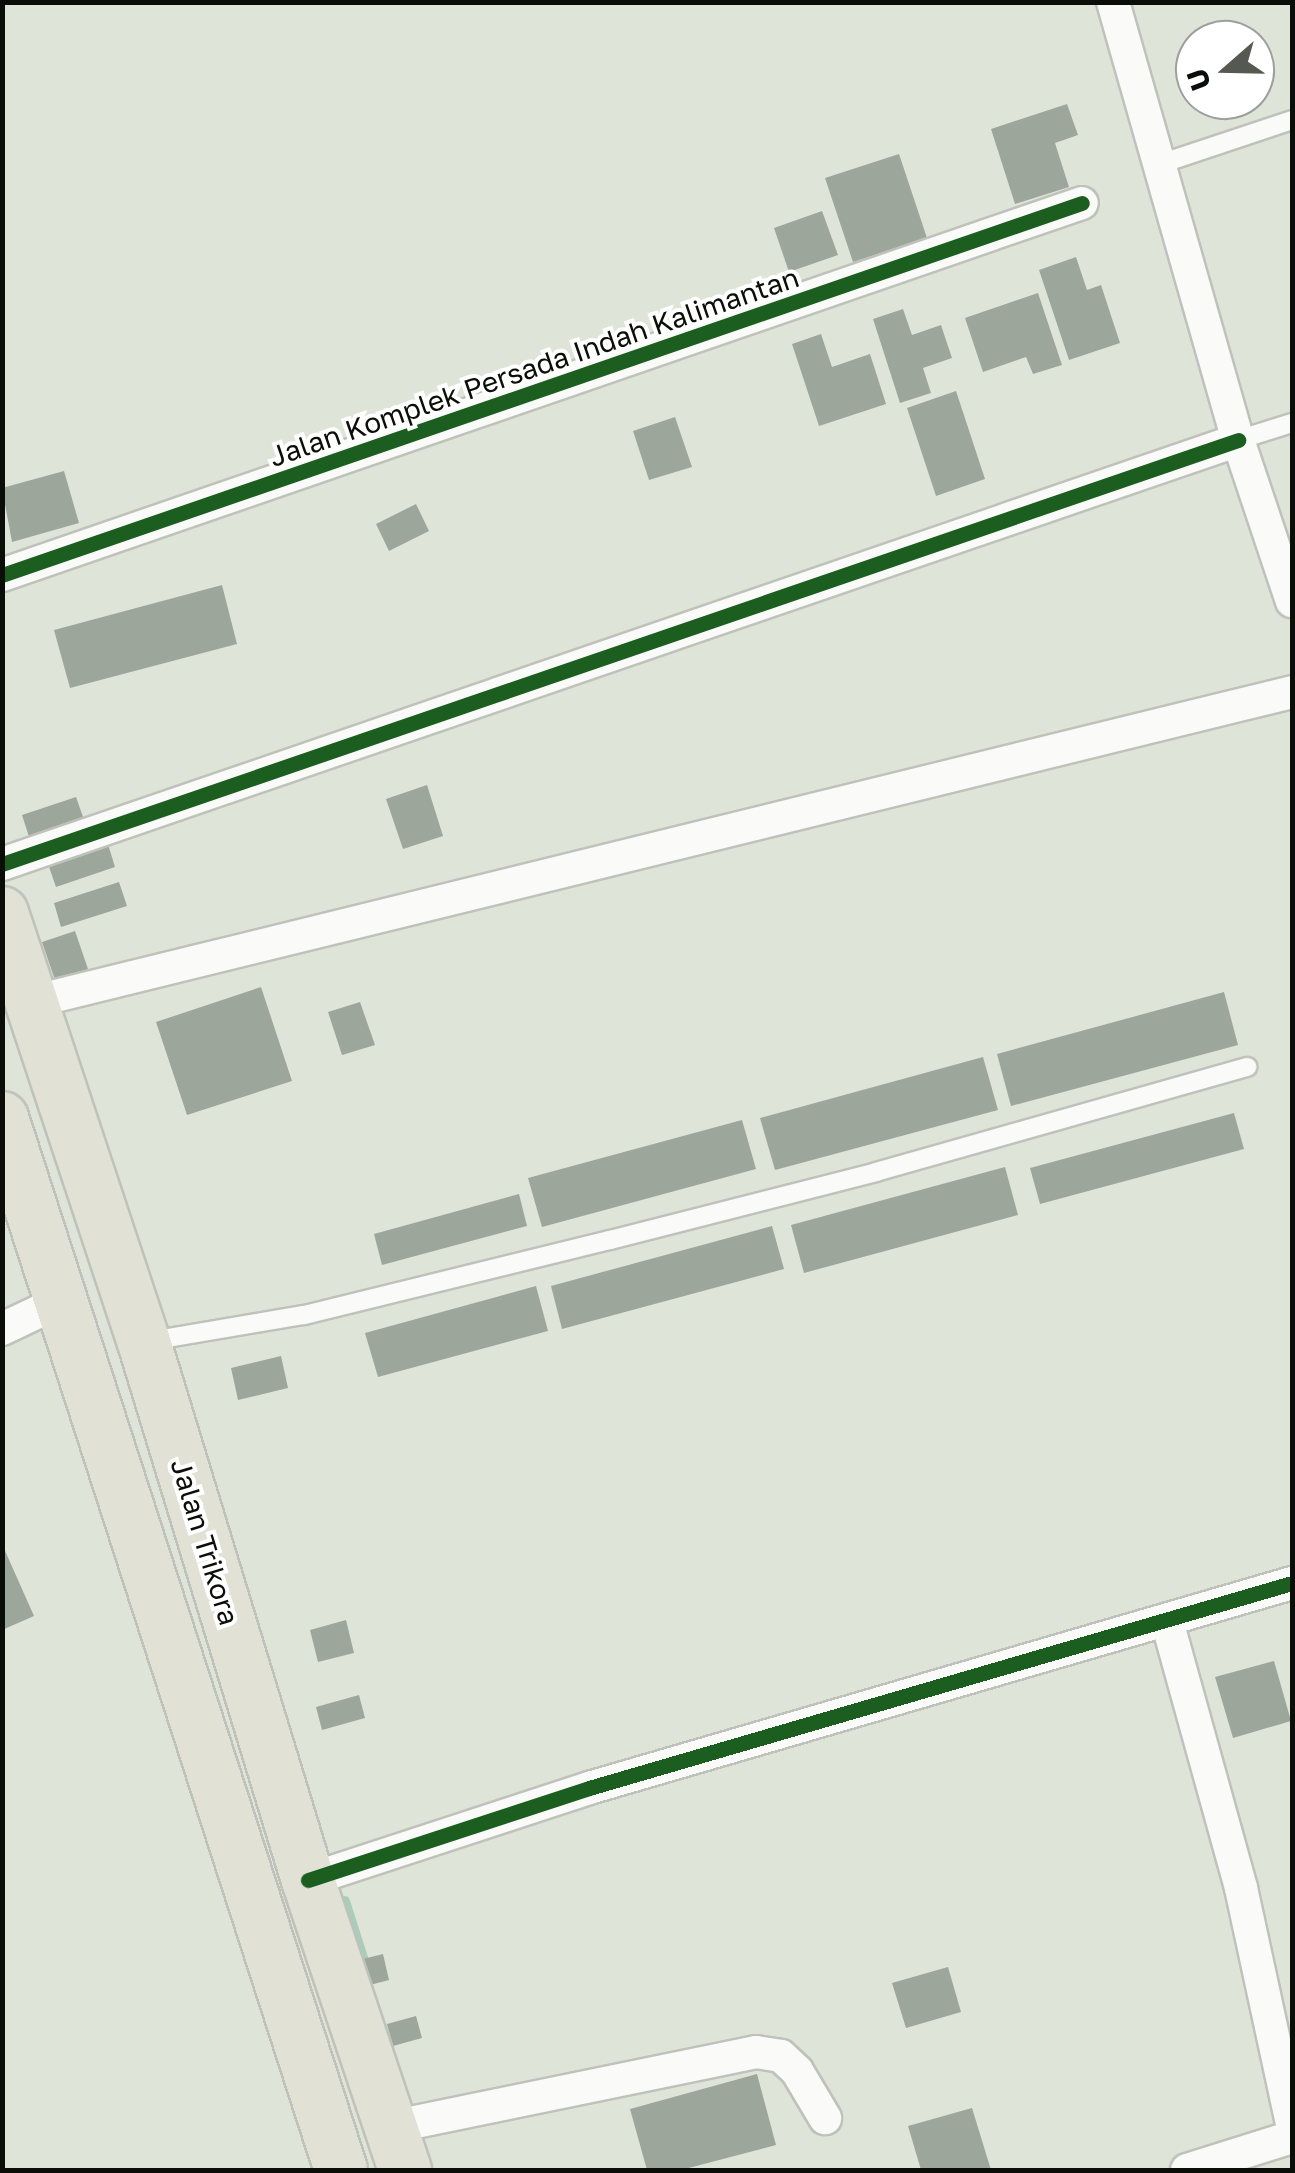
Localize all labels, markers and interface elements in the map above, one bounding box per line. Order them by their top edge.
north arrow [1175,20,1275,120]
text: U [1179,65,1217,95]
street label: Jalan Komplek Persada Indah Kalimantan [265,260,803,474]
street label: Jalan Trikora [164,1455,246,1629]

